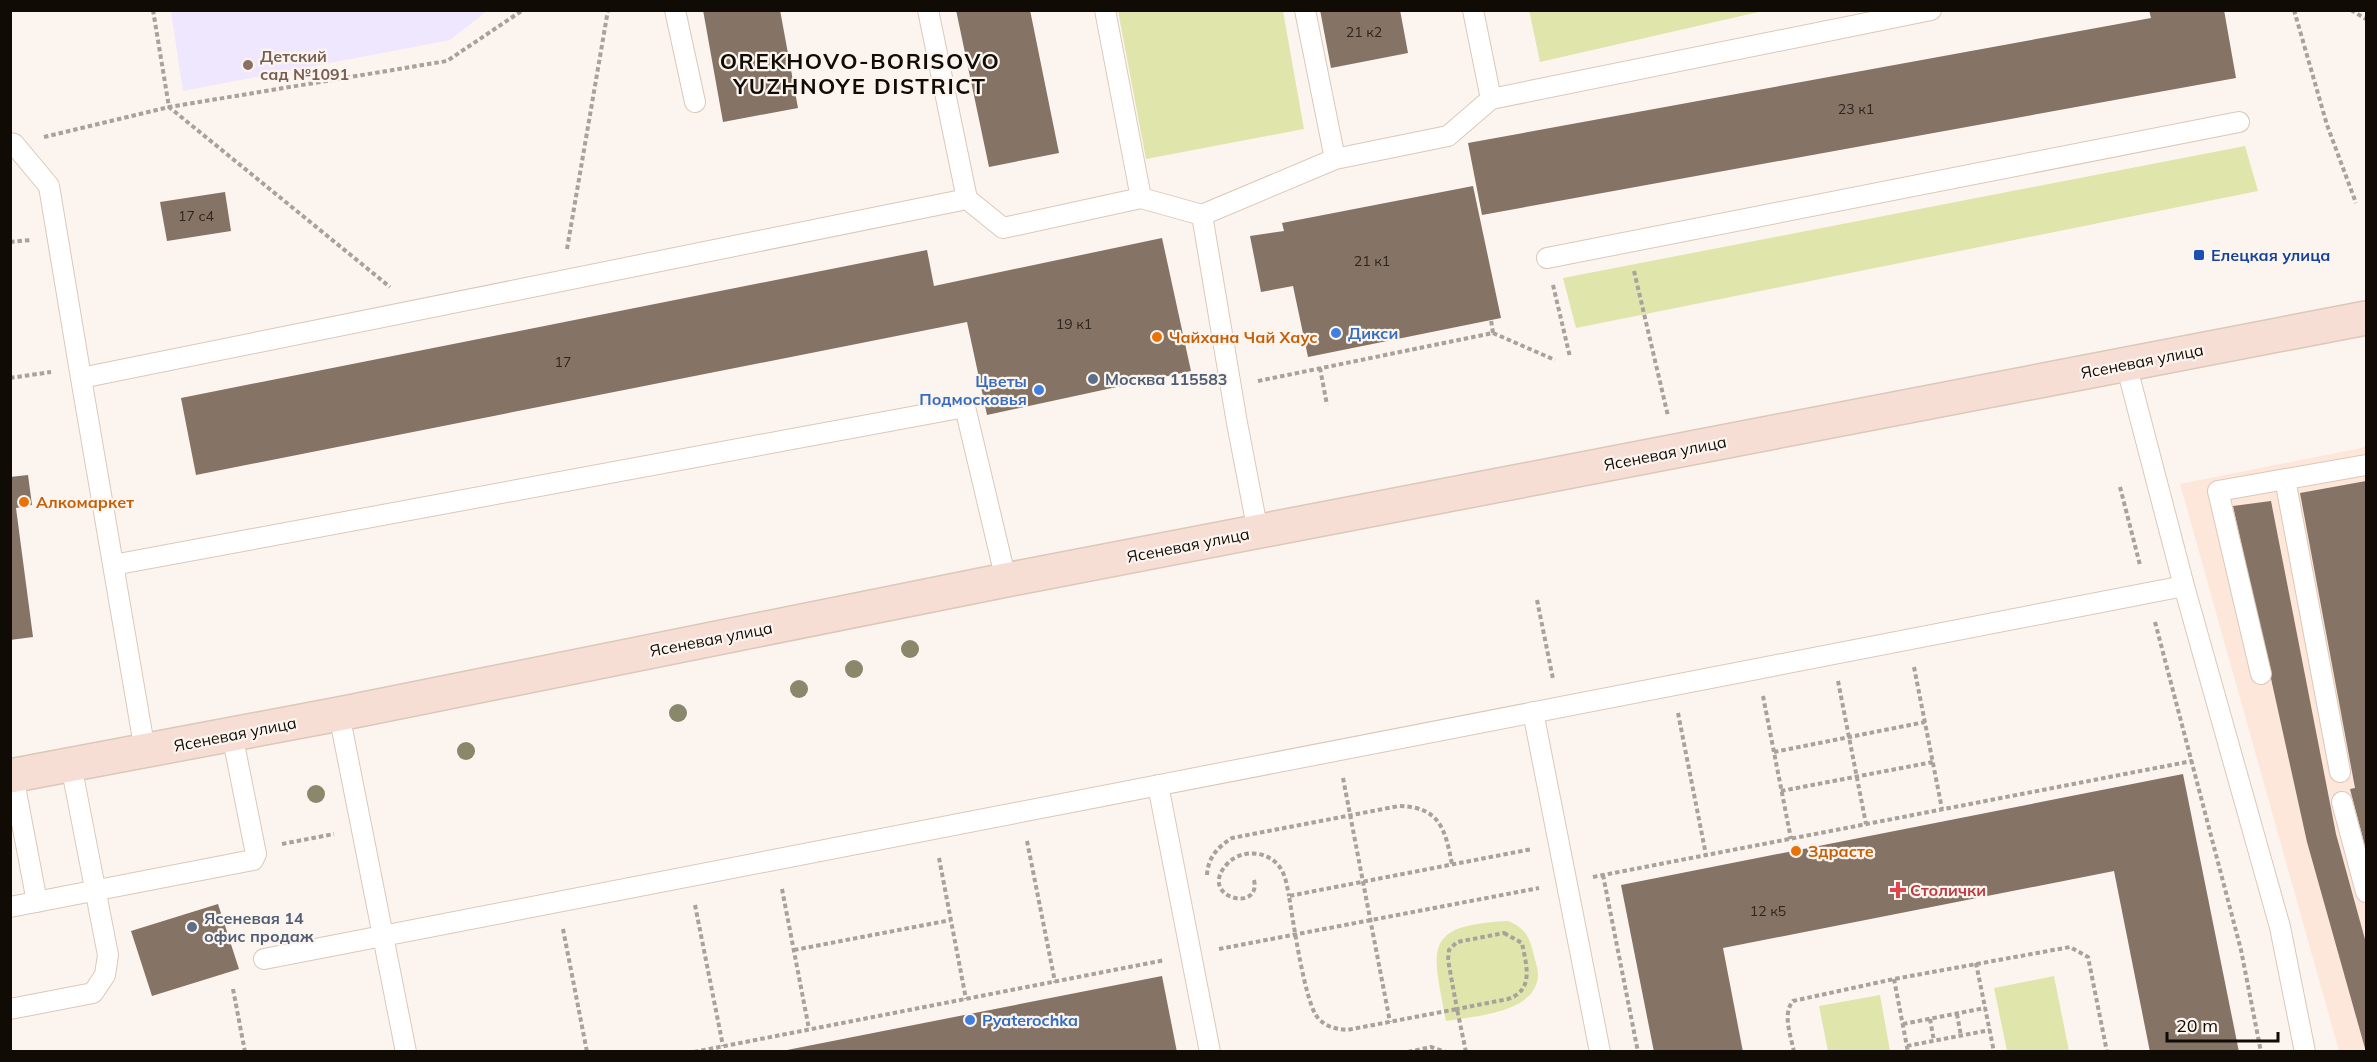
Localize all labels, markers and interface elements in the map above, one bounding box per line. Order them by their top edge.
house number: 21 к2 [1346,23,1382,41]
place label: Детский сад №1091 [260,46,349,84]
district label: OREKHOVO-BORISOVO YUZHNOYE DISTRICT [720,47,1000,100]
marker: Детский сад №1091 [241,58,255,72]
house number: 23 к1 [1838,100,1874,118]
house number: 17 с4 [178,207,215,225]
place label: Елецкая улица [2211,245,2331,265]
marker: Елецкая улица [2192,248,2206,262]
house number: 21 к1 [1354,252,1390,270]
house number: 19 к1 [1056,315,1092,333]
place label: Дикси [1348,323,1398,343]
marker: Дикси [1329,326,1343,340]
place label: Чайхана Чай Хаус [1169,327,1318,347]
marker: Чайхана Чай Хаус [1150,330,1164,344]
street label: Ясеневая улица [2079,339,2205,383]
house number: 17 [555,353,571,371]
place label: Москва 115583 [1105,369,1227,389]
place label: Цветы Подмосковья [919,371,1027,409]
marker: Москва 115583 [1086,372,1100,386]
marker: Цветы Подмосковья [1032,383,1046,397]
street label: Ясеневая улица [1602,431,1728,475]
place label: Алкомаркет [36,492,134,512]
marker: Алкомаркет [17,495,31,509]
street label: Ясеневая улица [1125,523,1251,567]
street label: Ясеневая улица [648,617,774,661]
street label: Ясеневая улица [172,712,298,756]
place label: Здрасте [1808,841,1874,861]
marker: Здрасте [1789,844,1803,858]
place label: Столички [1910,880,1986,900]
marker: Столички [1891,883,1905,897]
house number: 12 к5 [1750,902,1786,920]
place label: Ясеневая 14 офис продаж [204,908,314,946]
marker: Ясеневая 14 офис продаж [185,920,199,934]
scale bar [2167,1005,2278,1043]
place label: Pyaterochka [982,1010,1078,1030]
marker: Pyaterochka [963,1013,977,1027]
text: 20 m [2176,1014,2218,1037]

